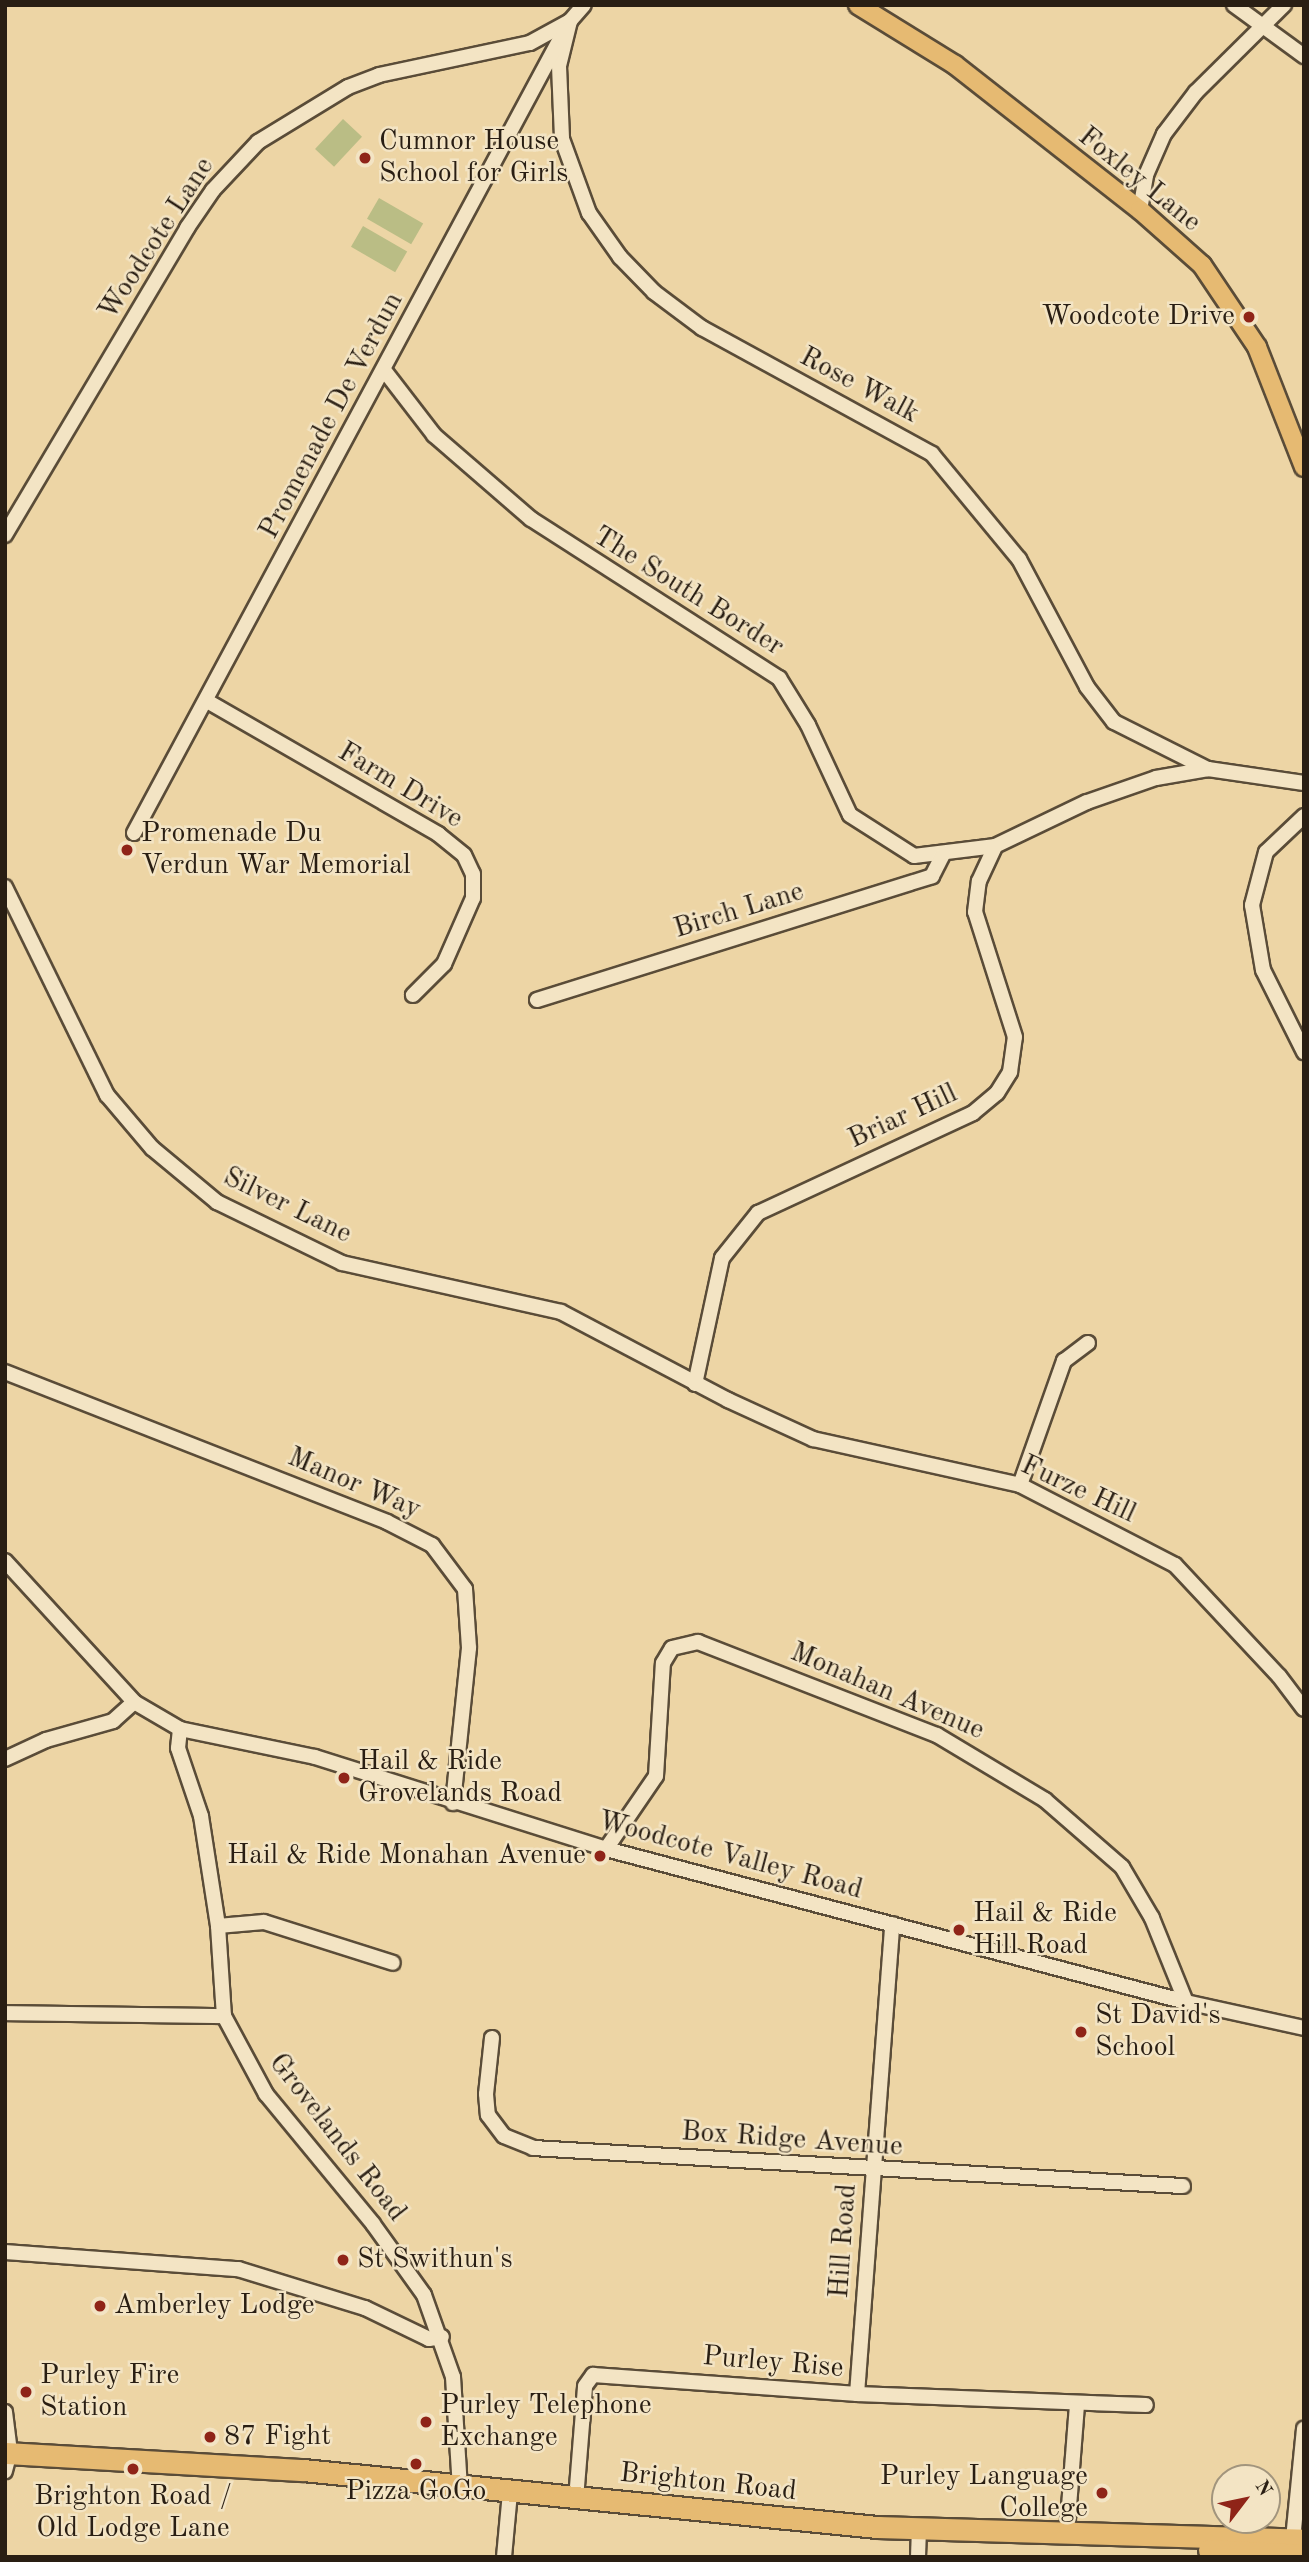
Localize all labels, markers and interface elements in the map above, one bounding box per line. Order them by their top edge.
street label: Foxley Lane [1071,120,1207,240]
place label: Cumnor House School for Girls [379,125,568,191]
marker: Cumnor House School for Girls [357,150,373,166]
street label: Woodcote Lane [92,152,222,326]
street label: Promenade De Verdun [253,287,411,545]
place label: Woodcote Drive [1042,300,1235,334]
marker: Woodcote Drive [1241,309,1257,325]
street label: Rose Walk [794,341,924,431]
street label: The South Border [586,520,790,664]
street label: Farm Drive [331,736,469,836]
place label: Promenade Du Verdun War Memorial [141,817,411,883]
marker: Promenade Du Verdun War Memorial [119,842,135,858]
street label: Birch Lane [670,875,808,947]
street label: Briar Hill [843,1077,963,1157]
street label: Silver Lane [217,1160,357,1252]
street label: Manor Way [282,1441,426,1527]
street label: Furze Hill [1015,1449,1141,1531]
street label: Monahan Avenue [785,1636,989,1748]
place label: Hail & Ride Grovelands Road [358,1745,562,1811]
marker: Hail & Ride Grovelands Road [336,1770,352,1786]
street label: Woodcote Valley Road [594,1805,866,1907]
place label: Hail & Ride Monahan Avenue [227,1839,586,1873]
marker: Hail & Ride Monahan Avenue [592,1848,608,1864]
place label: Hail & Ride Hill Road [973,1897,1117,1963]
marker: Hail & Ride Hill Road [951,1922,967,1938]
place label: St David's School [1095,1999,1221,2065]
marker: St David's School [1073,2024,1089,2040]
street label: Grovelands Road [261,2047,413,2229]
street label: Box Ridge Avenue [680,2116,904,2164]
street label: Hill Road [823,2182,865,2300]
place label: St Swithun's [357,2243,513,2277]
marker: St Swithun's [335,2252,351,2268]
place label: Amberley Lodge [114,2289,315,2323]
marker: Amberley Lodge [92,2298,108,2314]
street label: Purley Rise [701,2340,845,2386]
place label: Purley Fire Station [40,2359,179,2425]
marker: Purley Fire Station [18,2384,34,2400]
place label: Purley Telephone Exchange [440,2389,652,2455]
marker: Purley Telephone Exchange [418,2414,434,2430]
place label: 87 Fight [224,2420,331,2454]
marker: 87 Fight [202,2429,218,2445]
marker: Pizza GoGo [408,2456,424,2472]
street label: Brighton Road [618,2457,798,2509]
place label: Purley Language College [880,2460,1088,2526]
marker: Brighton Road / Old Lodge Lane [125,2461,141,2477]
north arrow [1211,2464,1281,2534]
place label: Pizza GoGo [345,2475,487,2509]
text: N [1251,2477,1274,2500]
place label: Brighton Road / Old Lodge Lane [34,2480,232,2546]
marker: Purley Language College [1094,2485,1110,2501]

